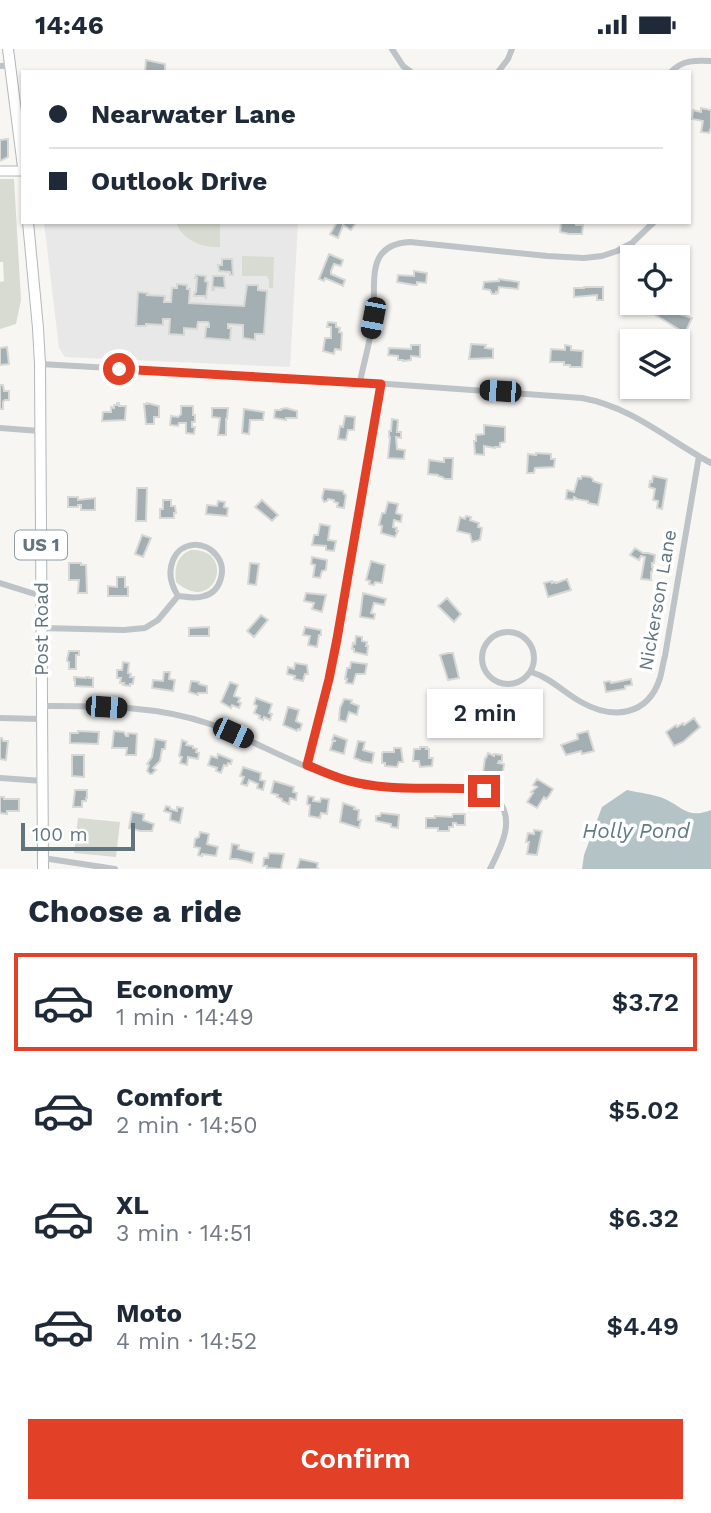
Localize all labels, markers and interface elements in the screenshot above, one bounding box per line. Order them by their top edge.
text: 14:46 [35,10,104,40]
text: Nearwater Lane [91,99,296,129]
text: Outlook Drive [91,166,267,196]
map controls [620,245,690,399]
button: locate [620,245,690,315]
car [359,295,388,341]
button: layers [620,329,690,399]
route start [103,353,135,385]
car [479,379,522,403]
street label: Nickerson Lane [634,528,681,672]
road number: US 1 [15,531,67,559]
street label: Post Road [30,582,53,676]
callout: 2 min [426,689,542,739]
car [85,695,128,719]
text: 2 min [453,700,517,727]
car [210,715,257,751]
route end [468,775,500,807]
water label: Holly Pond [582,818,691,843]
scale bar [21,820,135,852]
text: 100 m [32,823,88,846]
text: Choose a ride [28,892,242,930]
icon: car [32,971,95,1034]
text: Economy [116,974,233,1004]
text: $3.72 [612,987,679,1017]
text: 1 min · 14:49 [116,1004,254,1031]
icon: car [32,1079,95,1142]
text: Comfort [116,1082,222,1112]
text: $5.02 [609,1095,679,1125]
text: 2 min · 14:50 [116,1112,257,1139]
icon: car [32,1187,95,1250]
text: XL [116,1190,149,1220]
text: $6.32 [609,1203,679,1233]
text: 3 min · 14:51 [116,1220,252,1247]
icon: car [32,1295,95,1358]
text: Moto [116,1298,182,1328]
text: $4.49 [607,1311,679,1341]
text: 4 min · 14:52 [116,1328,257,1355]
button: Confirm [28,1419,683,1499]

